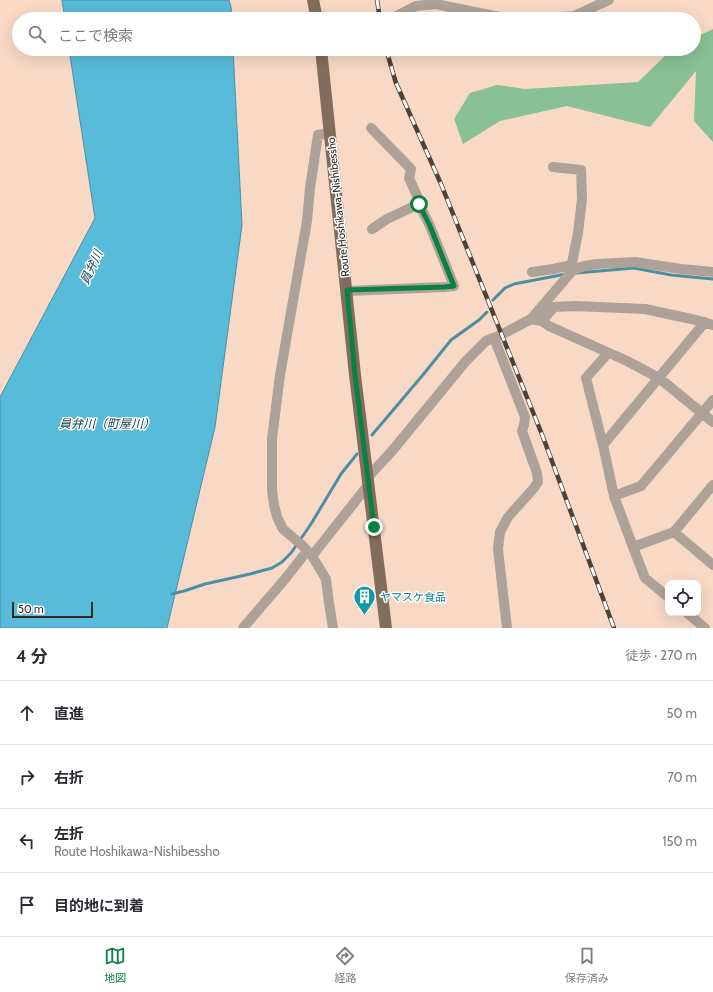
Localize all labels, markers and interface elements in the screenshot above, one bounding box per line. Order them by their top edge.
search box [12,12,701,56]
icon: search [26,23,48,45]
text: ここで検索 [58,27,133,45]
street label: Route Hoshikawa-Nishibessho [324,137,352,277]
route start [410,195,428,213]
water label: 員弁川 [77,246,106,286]
water label: 員弁川（町屋川） [59,416,155,431]
route end [365,518,383,536]
map controls [665,580,701,616]
button: locate [665,580,701,616]
building icon: ヤマスケ食品 [351,584,377,617]
place label: ヤマスケ食品 [380,590,446,604]
scale bar [12,600,93,619]
text: 50 m [18,602,44,616]
text: 4 分 [16,646,47,666]
text: 徒歩 · 270 m [625,647,697,663]
icon: ahead [16,702,38,724]
text: 直進 [54,705,84,723]
text: 50 m [667,705,697,721]
icon: right [16,766,38,788]
text: 右折 [54,769,84,787]
text: 70 m [667,769,697,785]
text: 左折 [54,825,84,843]
icon: left [16,830,38,852]
text: 150 m [662,833,697,849]
text: Route Hoshikawa-Nishibessho [54,843,220,859]
icon: arrive [16,894,38,916]
text: 目的地に到着 [54,897,144,915]
tab: 地図 [104,945,126,985]
tab: 経路 [334,945,356,985]
tab: 保存済み [565,945,609,985]

